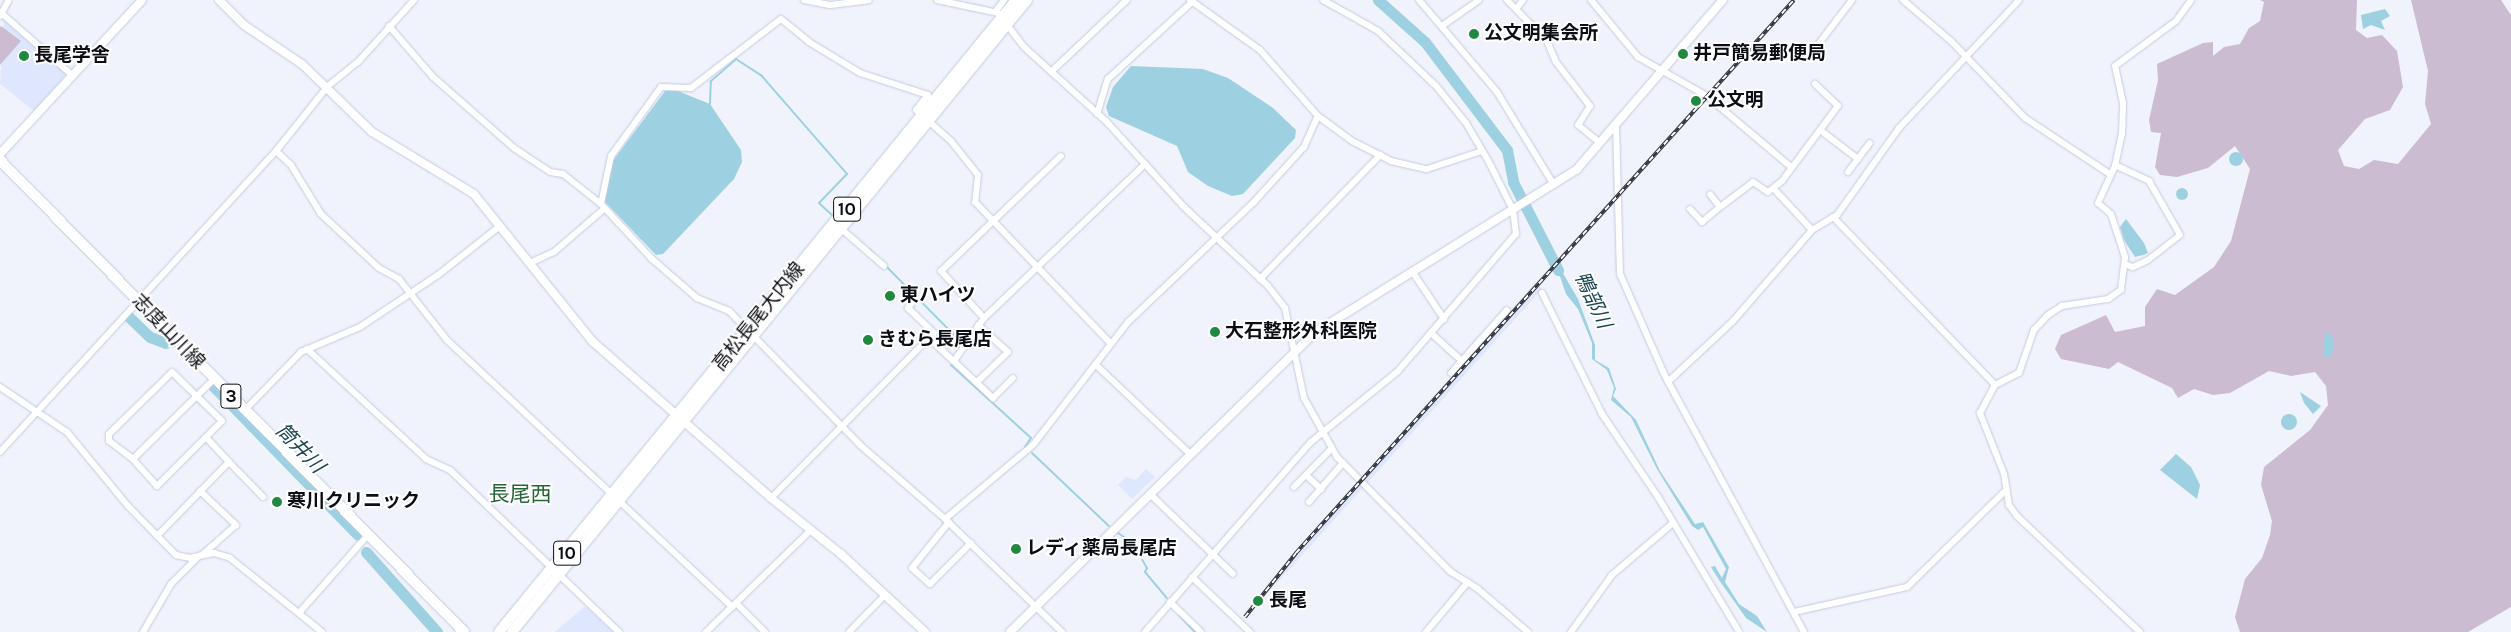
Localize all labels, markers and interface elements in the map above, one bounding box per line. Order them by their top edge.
place label: 公文明集会所 [1484,23,1598,45]
marker: 公文明集会所 [1468,28,1480,40]
place label: 井戸簡易郵便局 [1693,43,1826,65]
place label: 長尾学舎 [34,45,110,67]
marker: 井戸簡易郵便局 [1677,48,1689,60]
marker: 長尾学舎 [18,50,30,62]
place label: 公文明 [1707,90,1764,112]
marker: 公文明 [1689,94,1703,108]
road number: 10 [832,193,862,224]
street label: 高松長尾大内線 [708,258,810,376]
water label: 鴨部川 [1569,268,1617,332]
place label: 東ハイツ [900,285,976,307]
street label: 志度山川線 [127,290,209,374]
marker: 東ハイツ [884,290,896,302]
place label: 大石整形外科医院 [1225,321,1377,343]
marker: 大石整形外科医院 [1209,326,1221,338]
place label: きむら長尾店 [878,329,992,351]
marker: きむら長尾店 [862,334,874,346]
road number: 3 [220,381,242,412]
water label: 筒井川 [271,418,329,478]
district label: 長尾西 [489,481,551,507]
place label: 寒川クリニック [287,491,420,513]
marker: 寒川クリニック [271,496,283,508]
road number: 10 [552,538,582,568]
place label: レディ薬局長尾店 [1026,538,1178,560]
marker: レディ薬局長尾店 [1010,543,1022,555]
place label: 長尾 [1269,590,1307,612]
marker: 長尾 [1251,594,1265,608]

